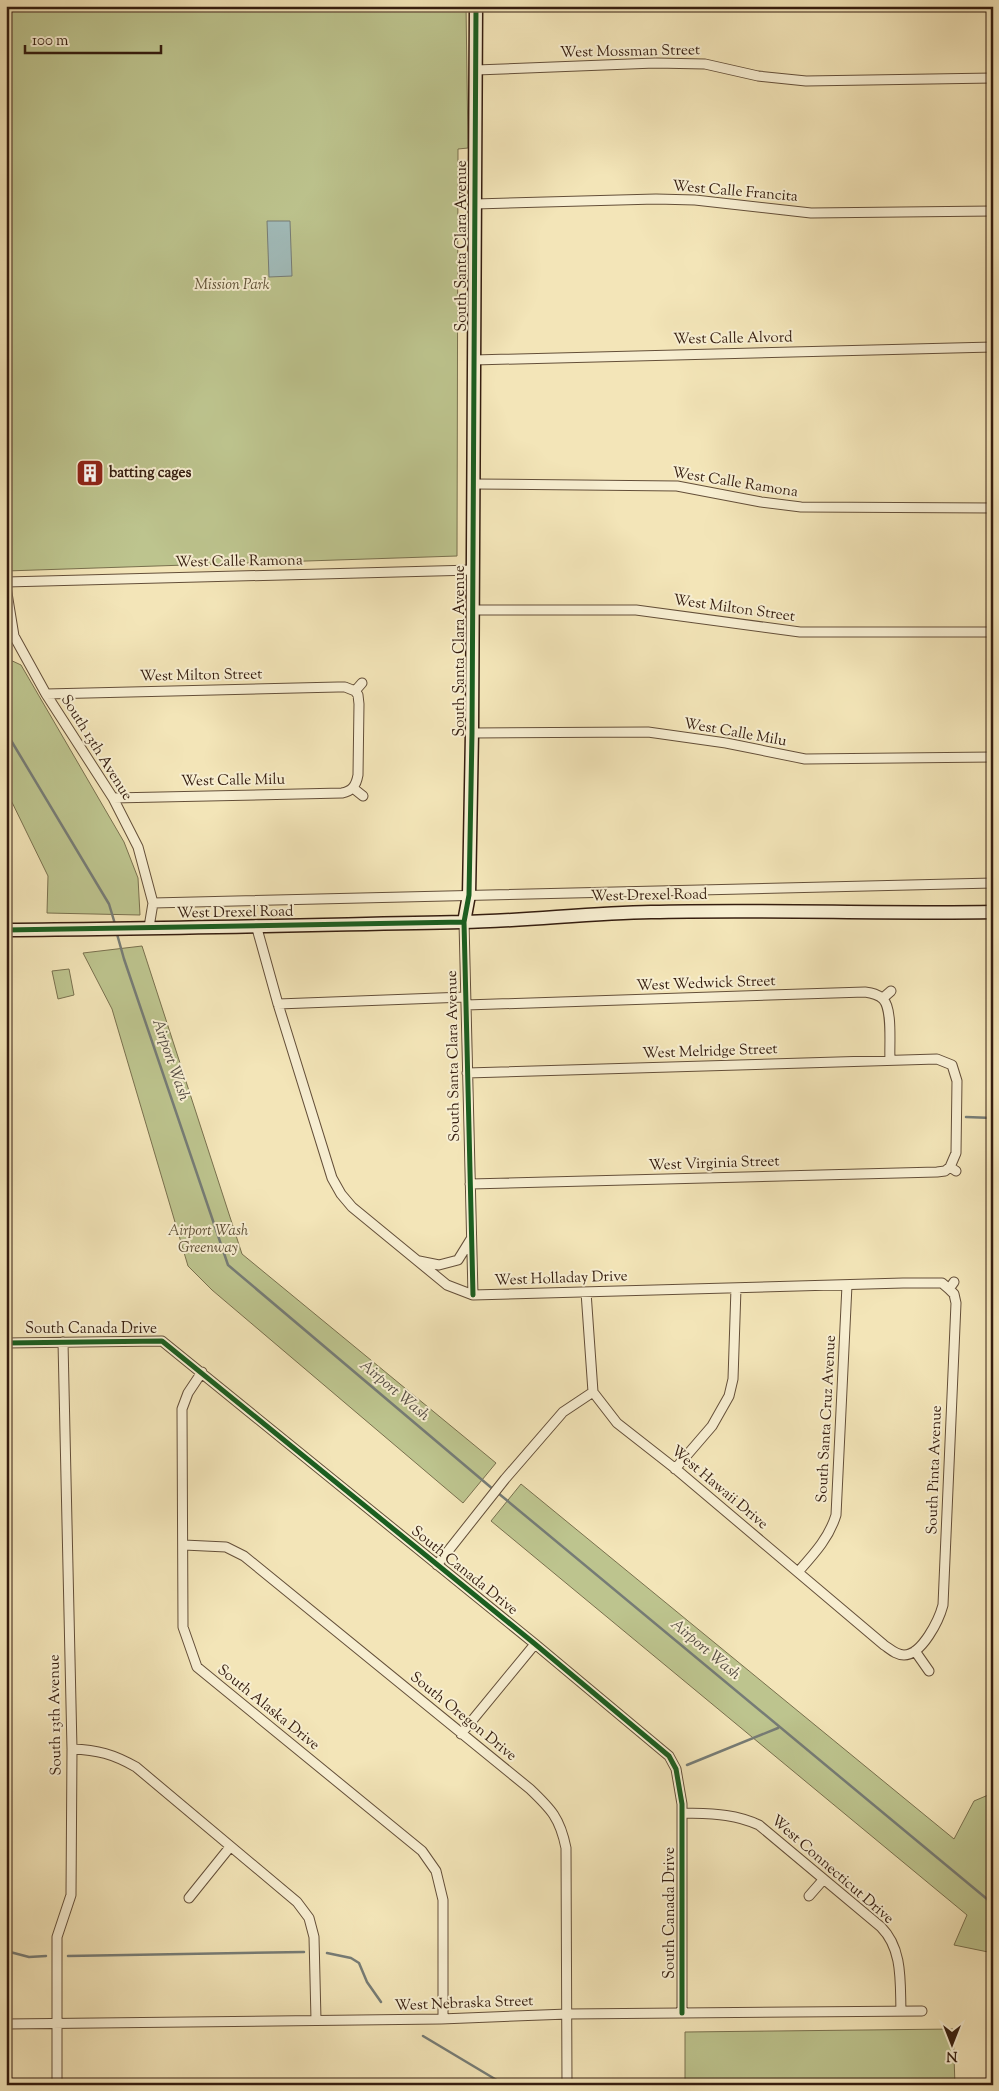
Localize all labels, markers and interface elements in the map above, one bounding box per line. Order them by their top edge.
scale bar [25,22,161,54]
text: 100 m [32,31,69,52]
street label: West Mossman Street [560,40,700,64]
street label: South Santa Clara Avenue [452,160,473,332]
street label: West Calle Francita [671,176,799,208]
park label: Mission Park [194,275,270,296]
street label: West Calle Alvord [673,327,793,351]
building icon: batting cages [75,458,105,488]
place label: batting cages [108,463,191,484]
street label: West Calle Ramona [670,463,800,503]
street label: West Calle Ramona [175,550,303,574]
street label: South Santa Clara Avenue [450,565,471,737]
street label: West Milton Street [672,590,796,628]
street label: West Milton Street [140,664,262,688]
street label: South 13th Avenue [55,691,137,805]
street label: West Calle Milu [682,714,789,752]
street label: West Calle Milu [181,770,286,792]
street label: West Drexel Road [590,884,708,908]
street label: West Drexel Road [176,901,294,925]
street label: South Santa Clara Avenue [442,970,466,1142]
street label: West Wedwick Street [636,971,776,997]
water label: Airport Wash [145,1016,195,1104]
street label: West Melridge Street [642,1039,778,1065]
street label: West Virginia Street [648,1151,780,1177]
park label: Airport Wash Greenway [168,1221,249,1259]
street label: West Holladay Drive [494,1266,628,1292]
street label: South Canada Drive [25,1319,157,1340]
street label: South Santa Cruz Avenue [812,1335,842,1503]
water label: Airport Wash [354,1355,434,1427]
street label: South Pinta Avenue [922,1405,948,1535]
street label: West Hawaii Drive [666,1441,772,1535]
street label: South Canada Drive [406,1521,522,1621]
water label: Airport Wash [665,1614,745,1686]
street label: South 13th Avenue [44,1654,68,1776]
street label: South Alaska Drive [212,1660,324,1756]
street label: South Oregon Drive [405,1667,521,1767]
street label: West Connecticut Drive [766,1811,898,1929]
street label: South Canada Drive [660,1847,681,1979]
street label: West Nebraska Street [394,1991,534,2017]
north arrow [926,2018,976,2068]
text: N [946,2045,958,2065]

